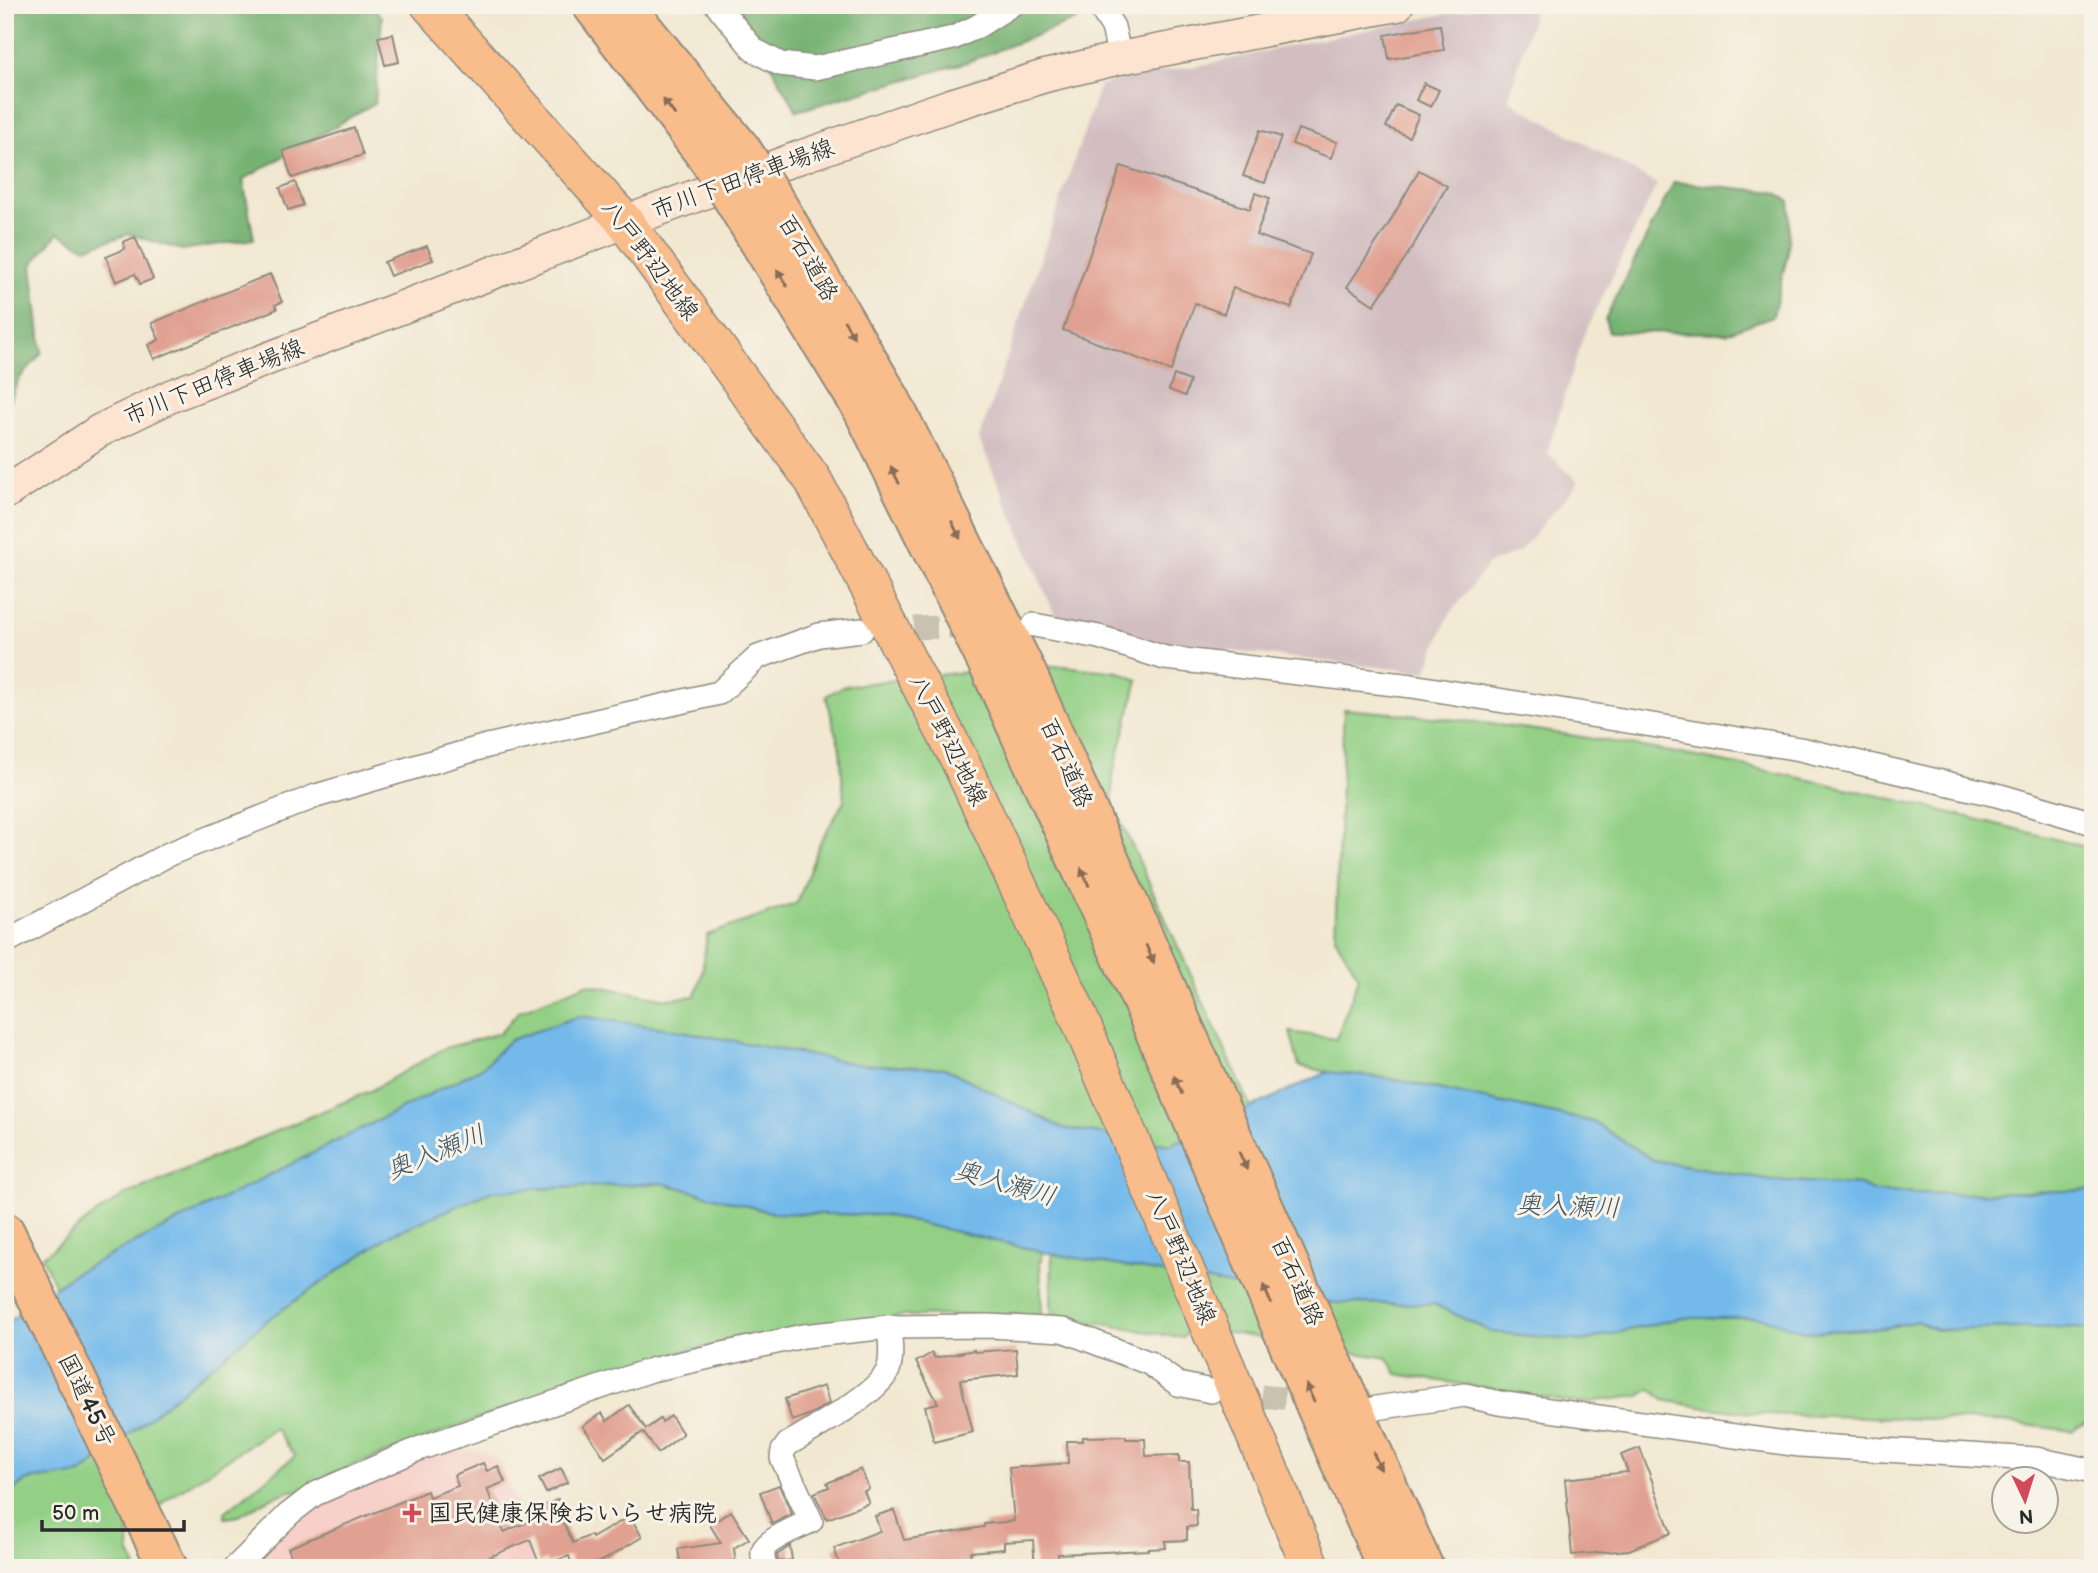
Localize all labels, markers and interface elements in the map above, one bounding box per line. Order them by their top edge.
one-way arrow [662,98,676,116]
street label: 市川下田停車場線 [648,133,838,225]
street label: 八戸野辺地線 [595,194,705,326]
street label: 百石道路 [771,209,845,307]
one-way arrow [775,268,788,288]
one-way arrow [843,319,856,338]
street label: 市川下田停車場線 [120,333,308,431]
one-way arrow [889,465,900,485]
one-way arrow [950,520,961,540]
street label: 八戸野辺地線 [902,669,994,811]
street label: 百石道路 [1033,713,1099,813]
one-way arrow [1079,867,1091,887]
one-way arrow [1145,943,1156,964]
one-way arrow [1172,1075,1184,1095]
water label: 奥入瀬川 [382,1119,490,1187]
one-way arrow [1238,1151,1249,1172]
water label: 奥入瀬川 [951,1155,1059,1213]
street label: 八戸野辺地線 [1140,1185,1222,1329]
water label: 奥入瀬川 [1515,1190,1621,1224]
street label: 百石道路 [1264,1231,1330,1331]
one-way arrow [1261,1284,1272,1305]
street label: 国道45号 [52,1349,122,1451]
one-way arrow [1304,1383,1315,1404]
one-way arrow [1371,1451,1383,1471]
north arrow [1990,1464,2060,1534]
scale bar [42,1489,184,1533]
place label: 国民健康保険おいらせ病院 [428,1499,716,1528]
text: 50 m [52,1501,99,1526]
marker: 国民健康保険おいらせ病院 [402,1503,422,1523]
text: N [2018,1503,2034,1527]

